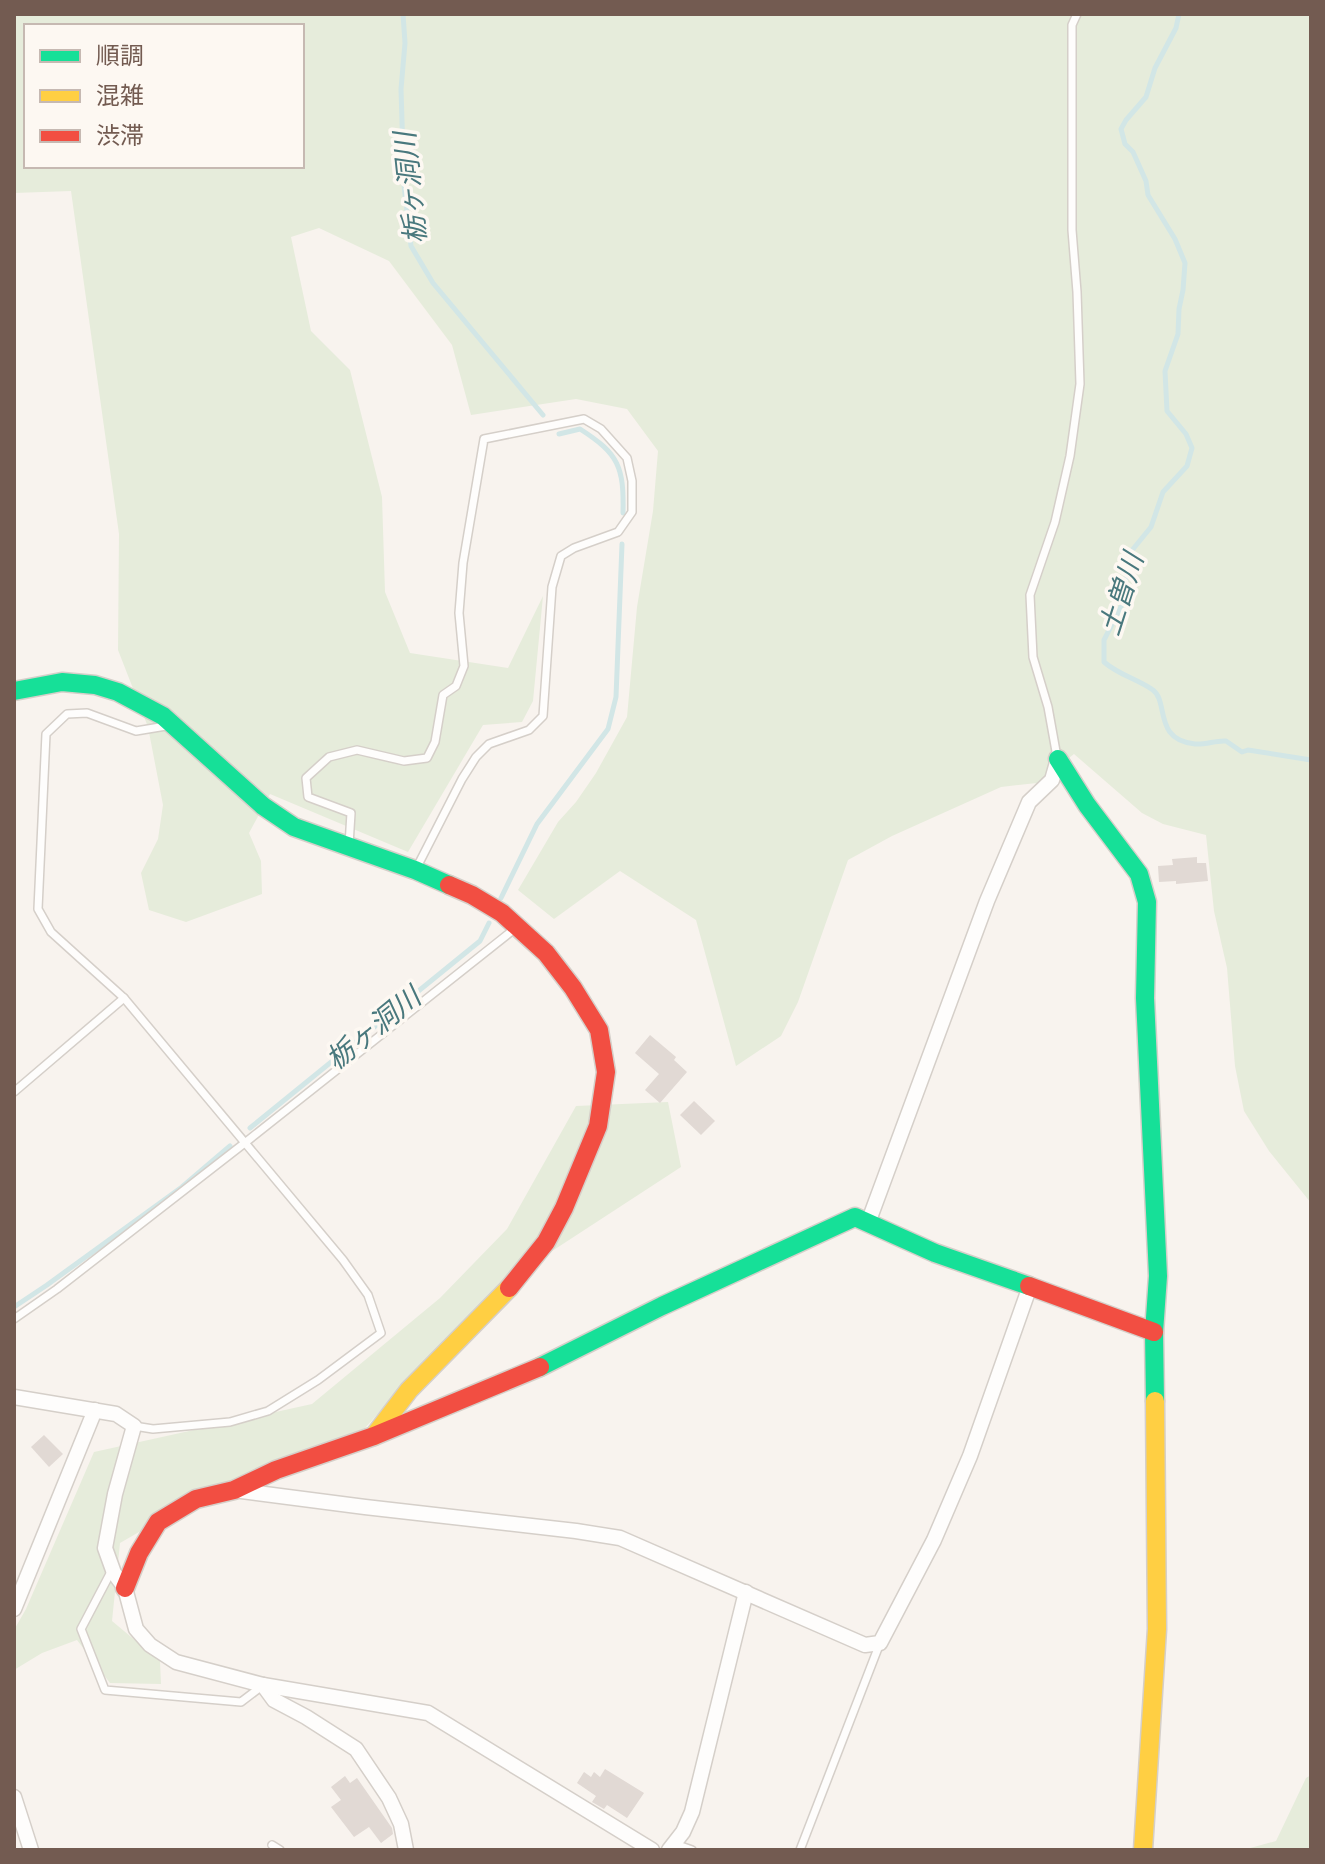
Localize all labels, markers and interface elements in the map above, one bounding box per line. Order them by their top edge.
legend [24,24,304,168]
text: 順調 [96,40,144,71]
text: 混雑 [96,80,144,111]
text: 渋滞 [96,120,144,151]
water label: 栃ヶ洞川 [385,127,434,246]
water label: 土曽川 [1090,545,1152,640]
water label: 栃ヶ洞川 [318,976,430,1077]

